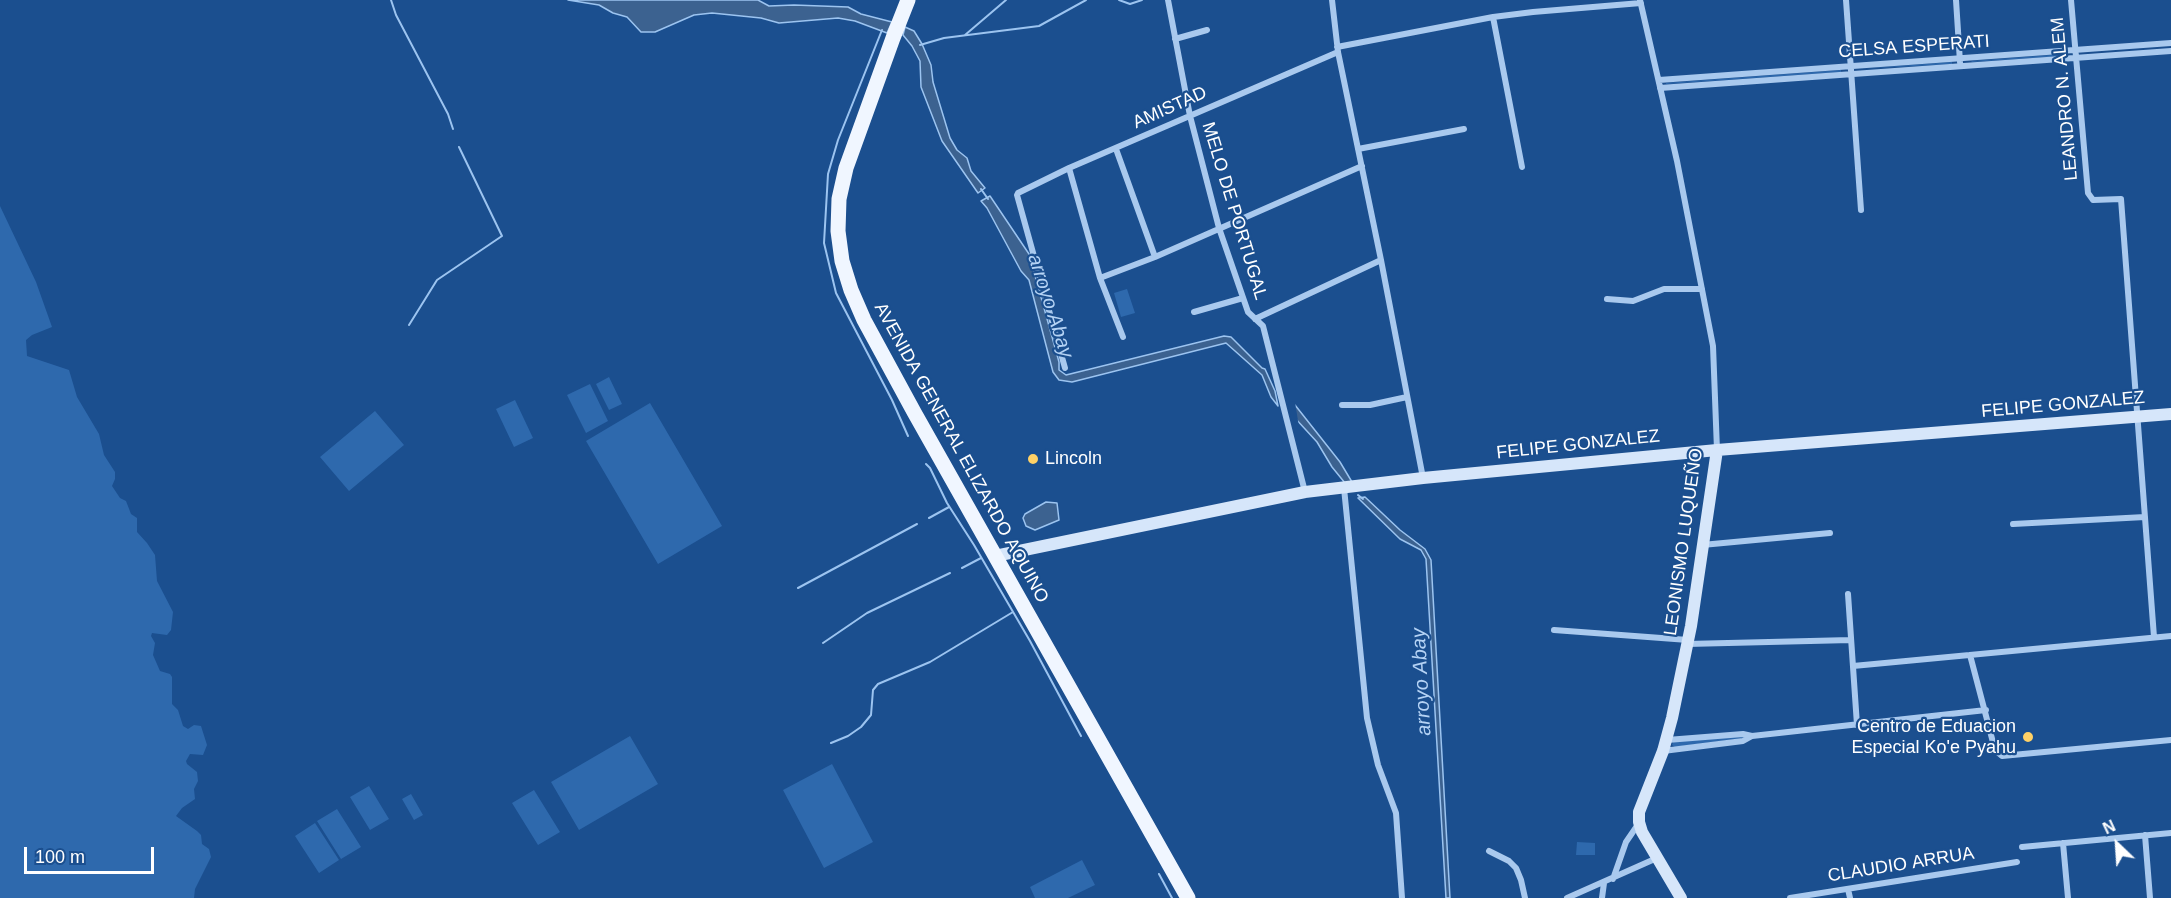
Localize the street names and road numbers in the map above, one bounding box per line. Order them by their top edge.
street label: LEANDRO N. ALEM [2047,16,2083,182]
street label: CELSA ESPERATI [1838,31,1990,63]
street label: AMISTAD [1130,82,1210,134]
street label: MELO DE PORTUGAL [1197,120,1271,302]
street label: AVENIDA GENERAL ELIZARDO AQUINO [869,299,1053,607]
street label: FELIPE GONZALEZ [1980,387,2146,423]
street label: FELIPE GONZALEZ [1495,426,1661,464]
street label: LEONISMO LUQUEÑO [1660,447,1708,637]
street label: CLAUDIO ARRUA [1826,843,1976,887]

